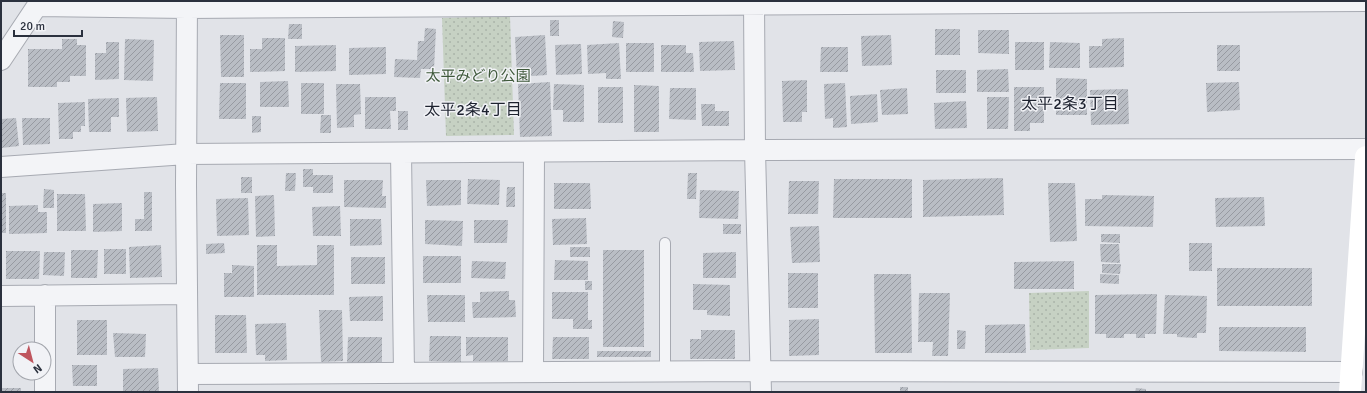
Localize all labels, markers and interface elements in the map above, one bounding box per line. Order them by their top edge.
scale bar [14,12,82,38]
text: 20 m [20,19,45,34]
park label: 太平みどり公園 [425,67,531,85]
district label: 太平2条3丁目 [1021,94,1119,114]
district label: 太平2条4丁目 [424,100,522,120]
north arrow [12,341,52,381]
text: N [31,361,45,376]

